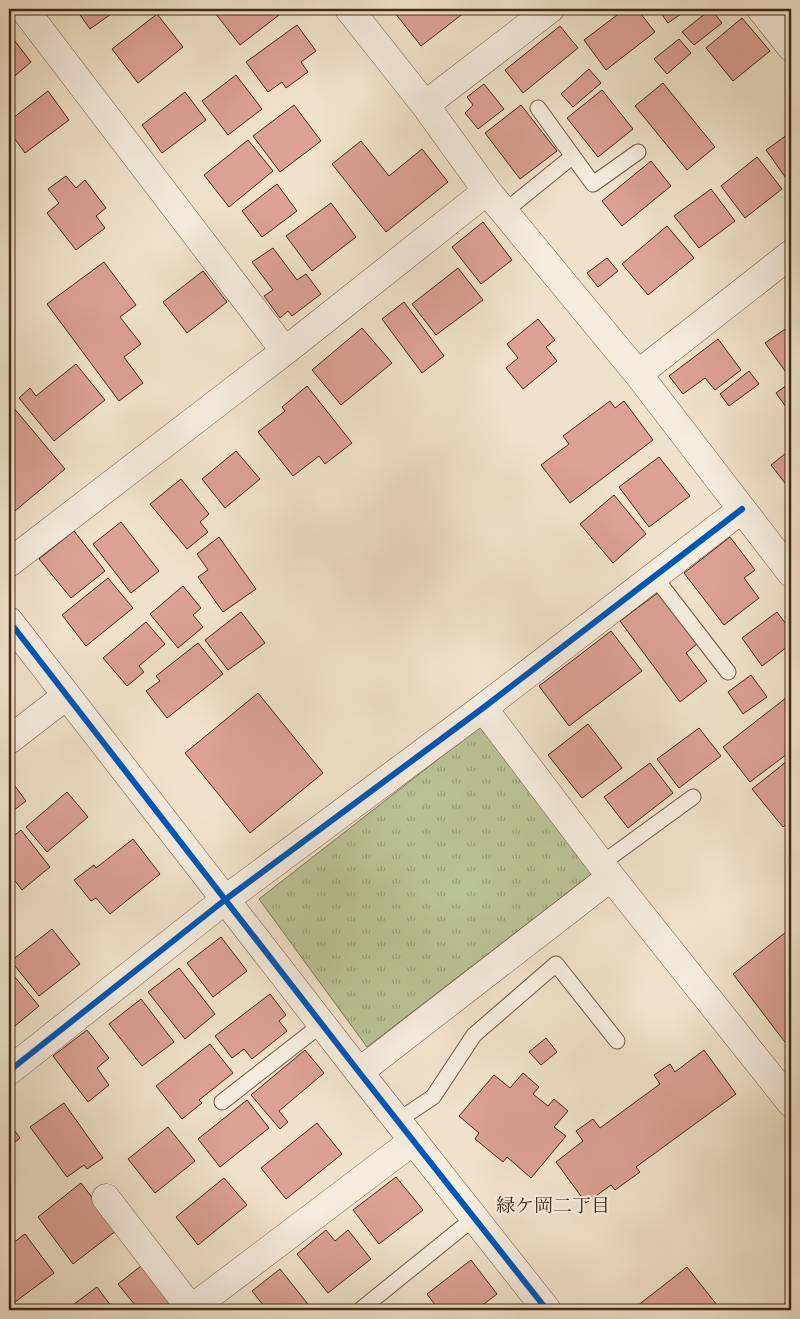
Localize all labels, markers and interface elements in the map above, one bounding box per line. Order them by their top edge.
district label: 緑ケ岡二丁目 [496,1195,610,1218]

